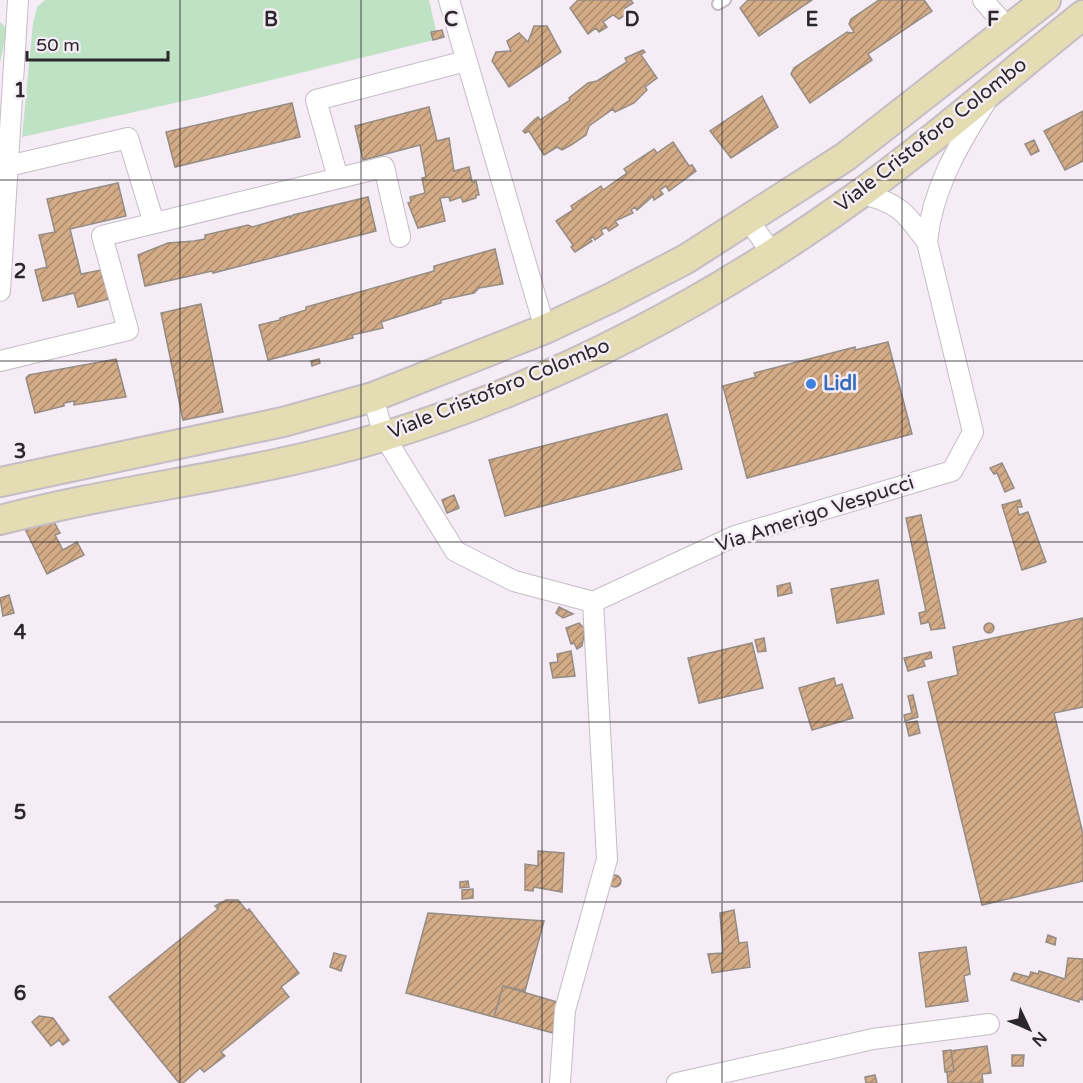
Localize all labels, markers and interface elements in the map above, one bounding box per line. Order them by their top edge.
text: B [264,8,278,32]
text: C [444,8,458,32]
text: D [624,8,640,32]
text: E [806,8,819,32]
text: F [987,8,999,32]
scale bar [27,24,168,62]
text: 50 m [36,34,80,56]
street label: Viale Cristoforo Colombo [830,53,1032,217]
text: 1 [14,79,26,103]
text: 2 [14,260,26,284]
street label: Viale Cristoforo Colombo [385,334,613,444]
place label: Lidl [823,372,857,396]
marker: Lidl [804,377,818,391]
text: 3 [14,440,26,464]
street label: Via Amerigo Vespucci [713,471,917,557]
text: 4 [14,621,27,645]
text: 5 [14,801,26,825]
text: 6 [14,982,26,1006]
north arrow [999,999,1059,1059]
text: N [1027,1027,1051,1050]

